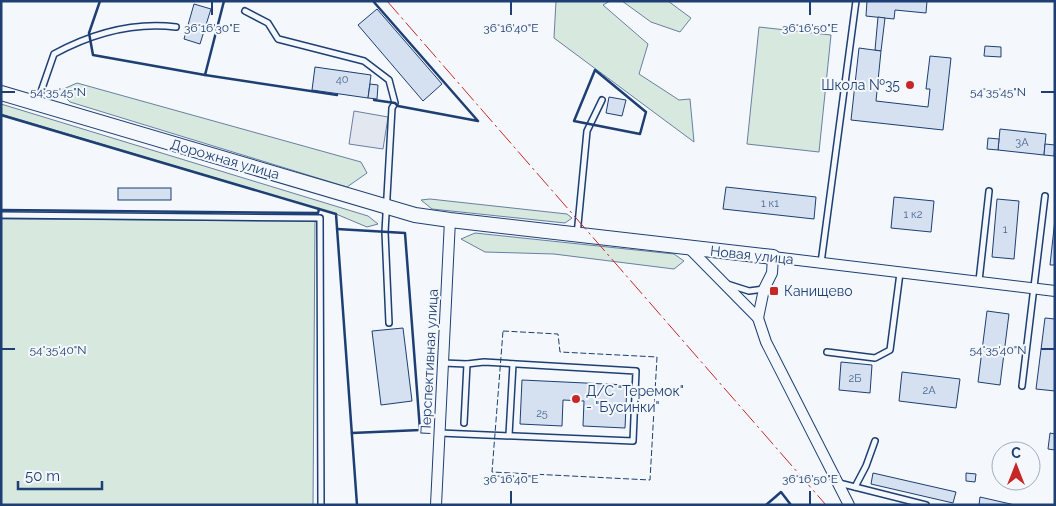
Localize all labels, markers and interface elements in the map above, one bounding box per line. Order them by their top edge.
text: 36°16'30"E [184,21,240,35]
text: 36°16'40"E [483,21,539,35]
text: 36°16'50"E [782,21,838,35]
house number: 40 [336,73,349,86]
place label: Школа №35 [821,77,900,93]
marker: Школа №35 [904,79,916,91]
text: 54°35'45"N [30,85,86,99]
text: 54°35'45"N [970,85,1026,99]
street label: Дорожная улица [169,136,281,182]
house number: 3А [1015,136,1029,149]
house number: 1 к1 [761,197,779,210]
house number: 1 к2 [904,208,923,221]
house number: 1 [1003,223,1008,236]
street label: Новая улица [710,243,794,267]
place label: Канищево [784,283,853,299]
marker: Канищево [768,285,780,297]
street label: Перспективная улица [417,289,441,435]
text: 54°35'40"N [30,343,86,357]
text: 54°35'40"N [970,343,1026,357]
house number: 2Б [849,372,861,385]
place label: Д/С “Теремок" - "Бусинки" [586,383,684,415]
house number: 2А [922,384,936,397]
marker: Д/С “Теремок" - "Бусинки" [570,393,582,405]
house number: 25 [536,407,548,420]
north arrow [991,441,1041,491]
text: С [1011,445,1021,461]
scale bar [18,458,101,490]
text: 50 m [25,467,60,485]
text: 36°16'40"E [483,472,539,486]
text: 36°16'50"E [782,472,838,486]

